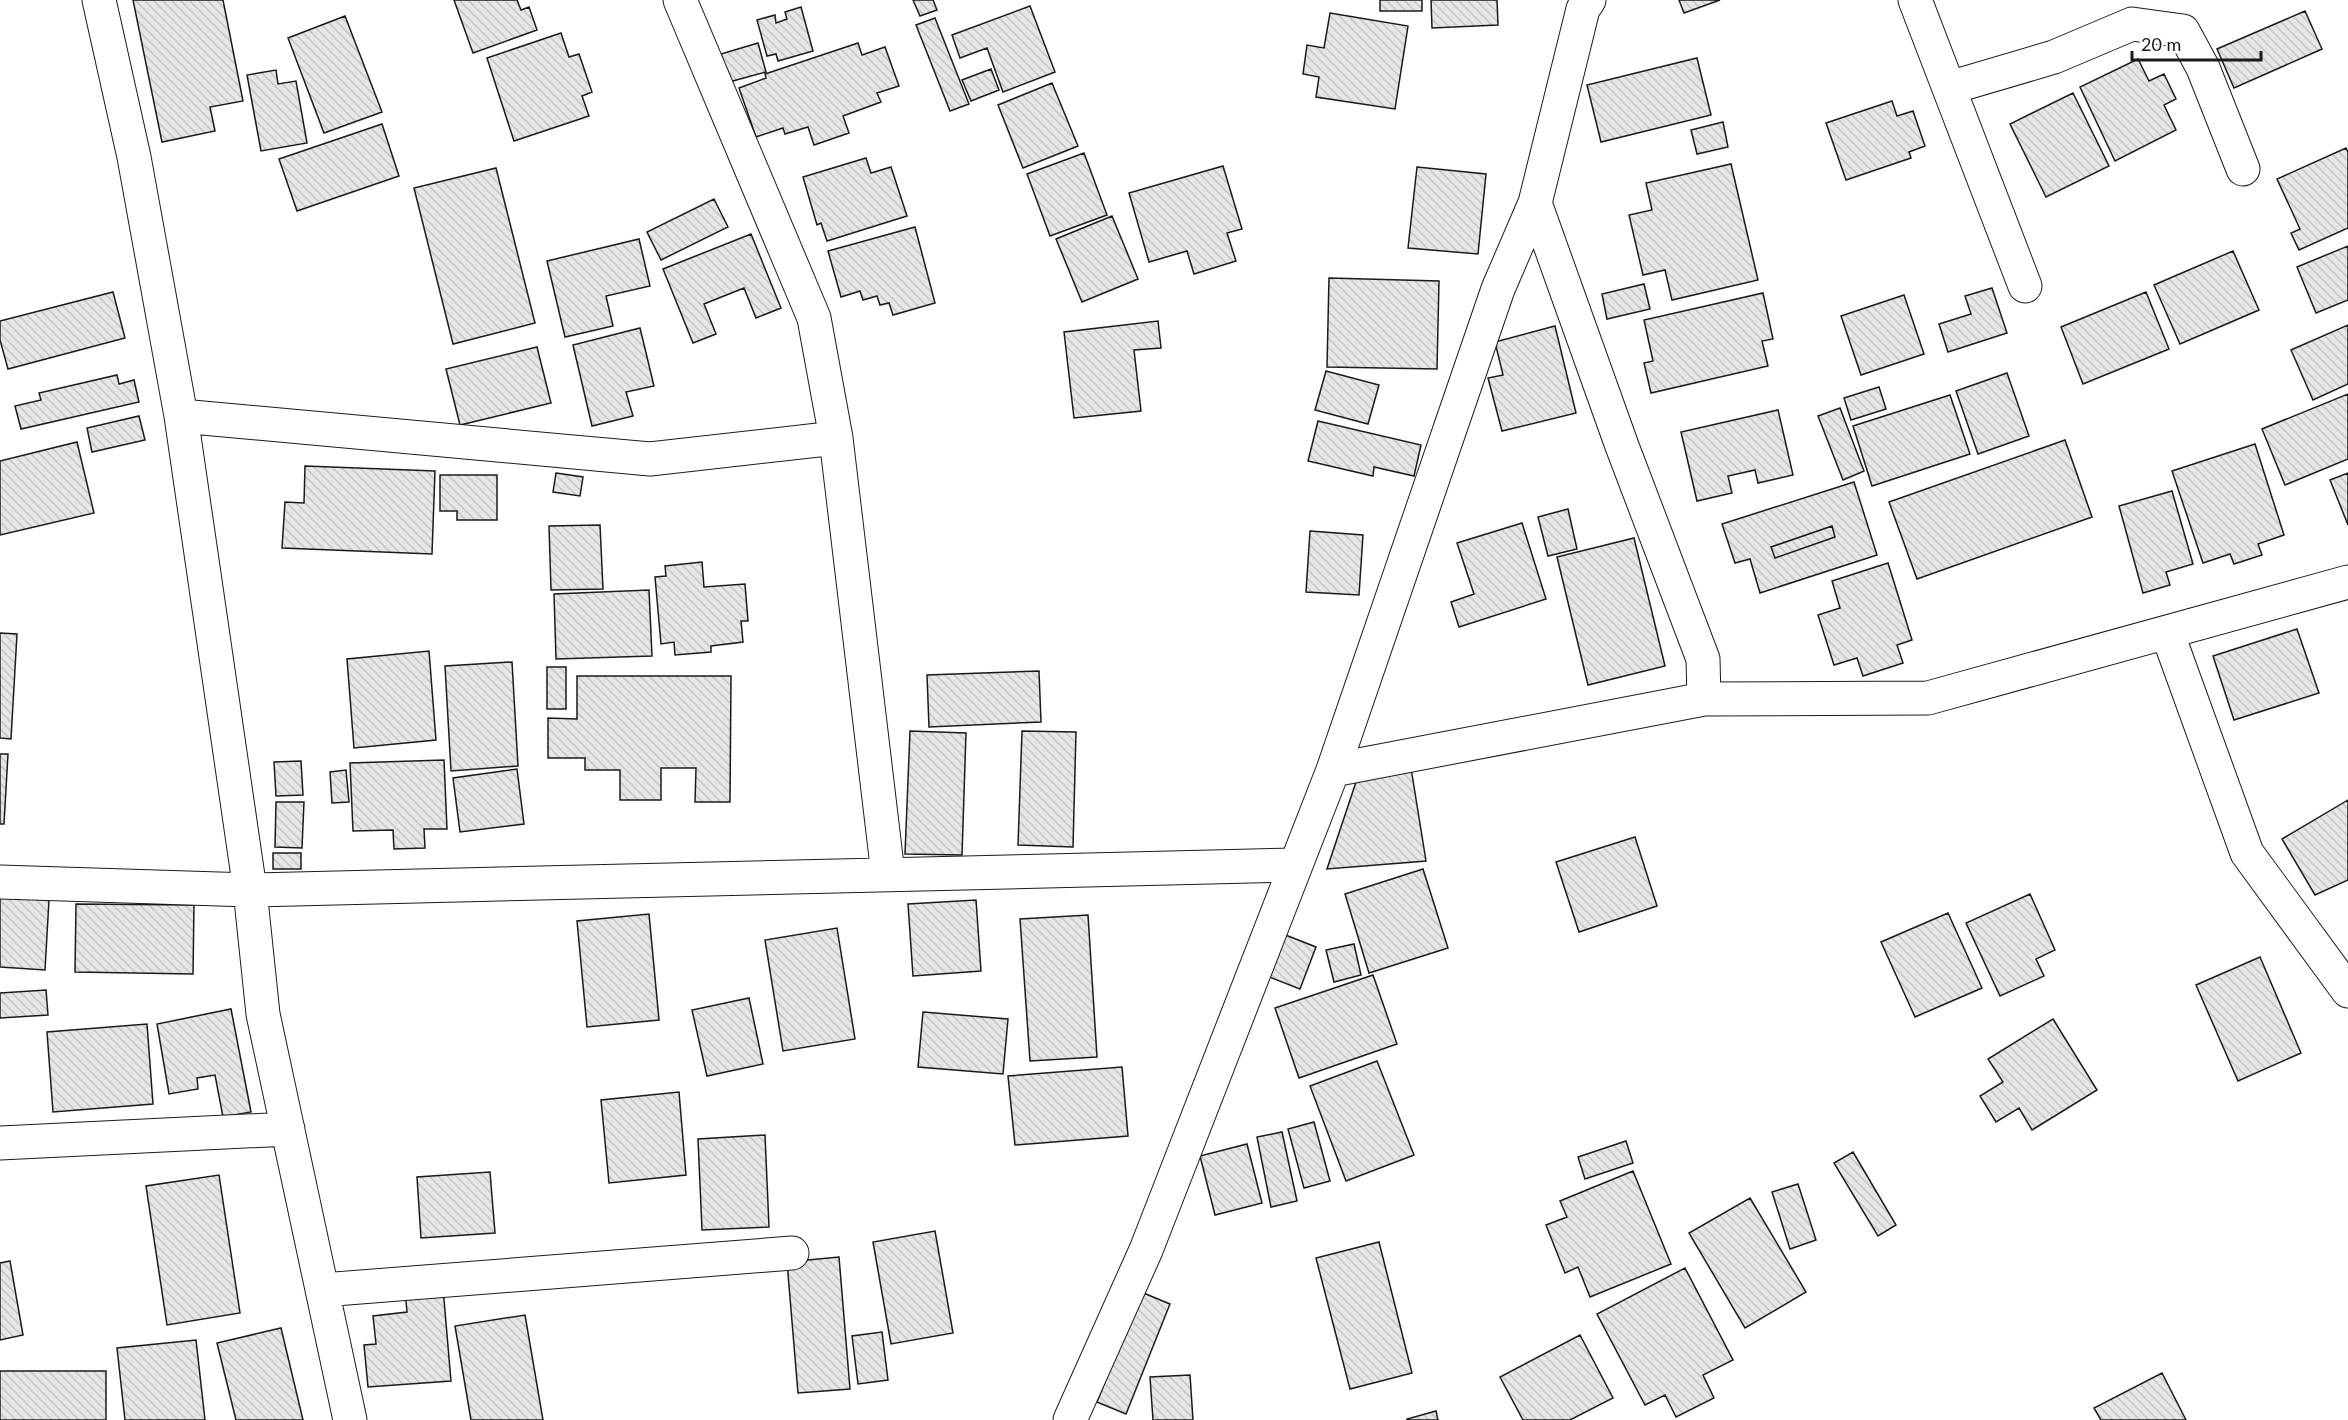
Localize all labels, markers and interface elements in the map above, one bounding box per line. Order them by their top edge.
scale bar [2132,24,2261,62]
text: 20 m [2141,33,2181,55]

